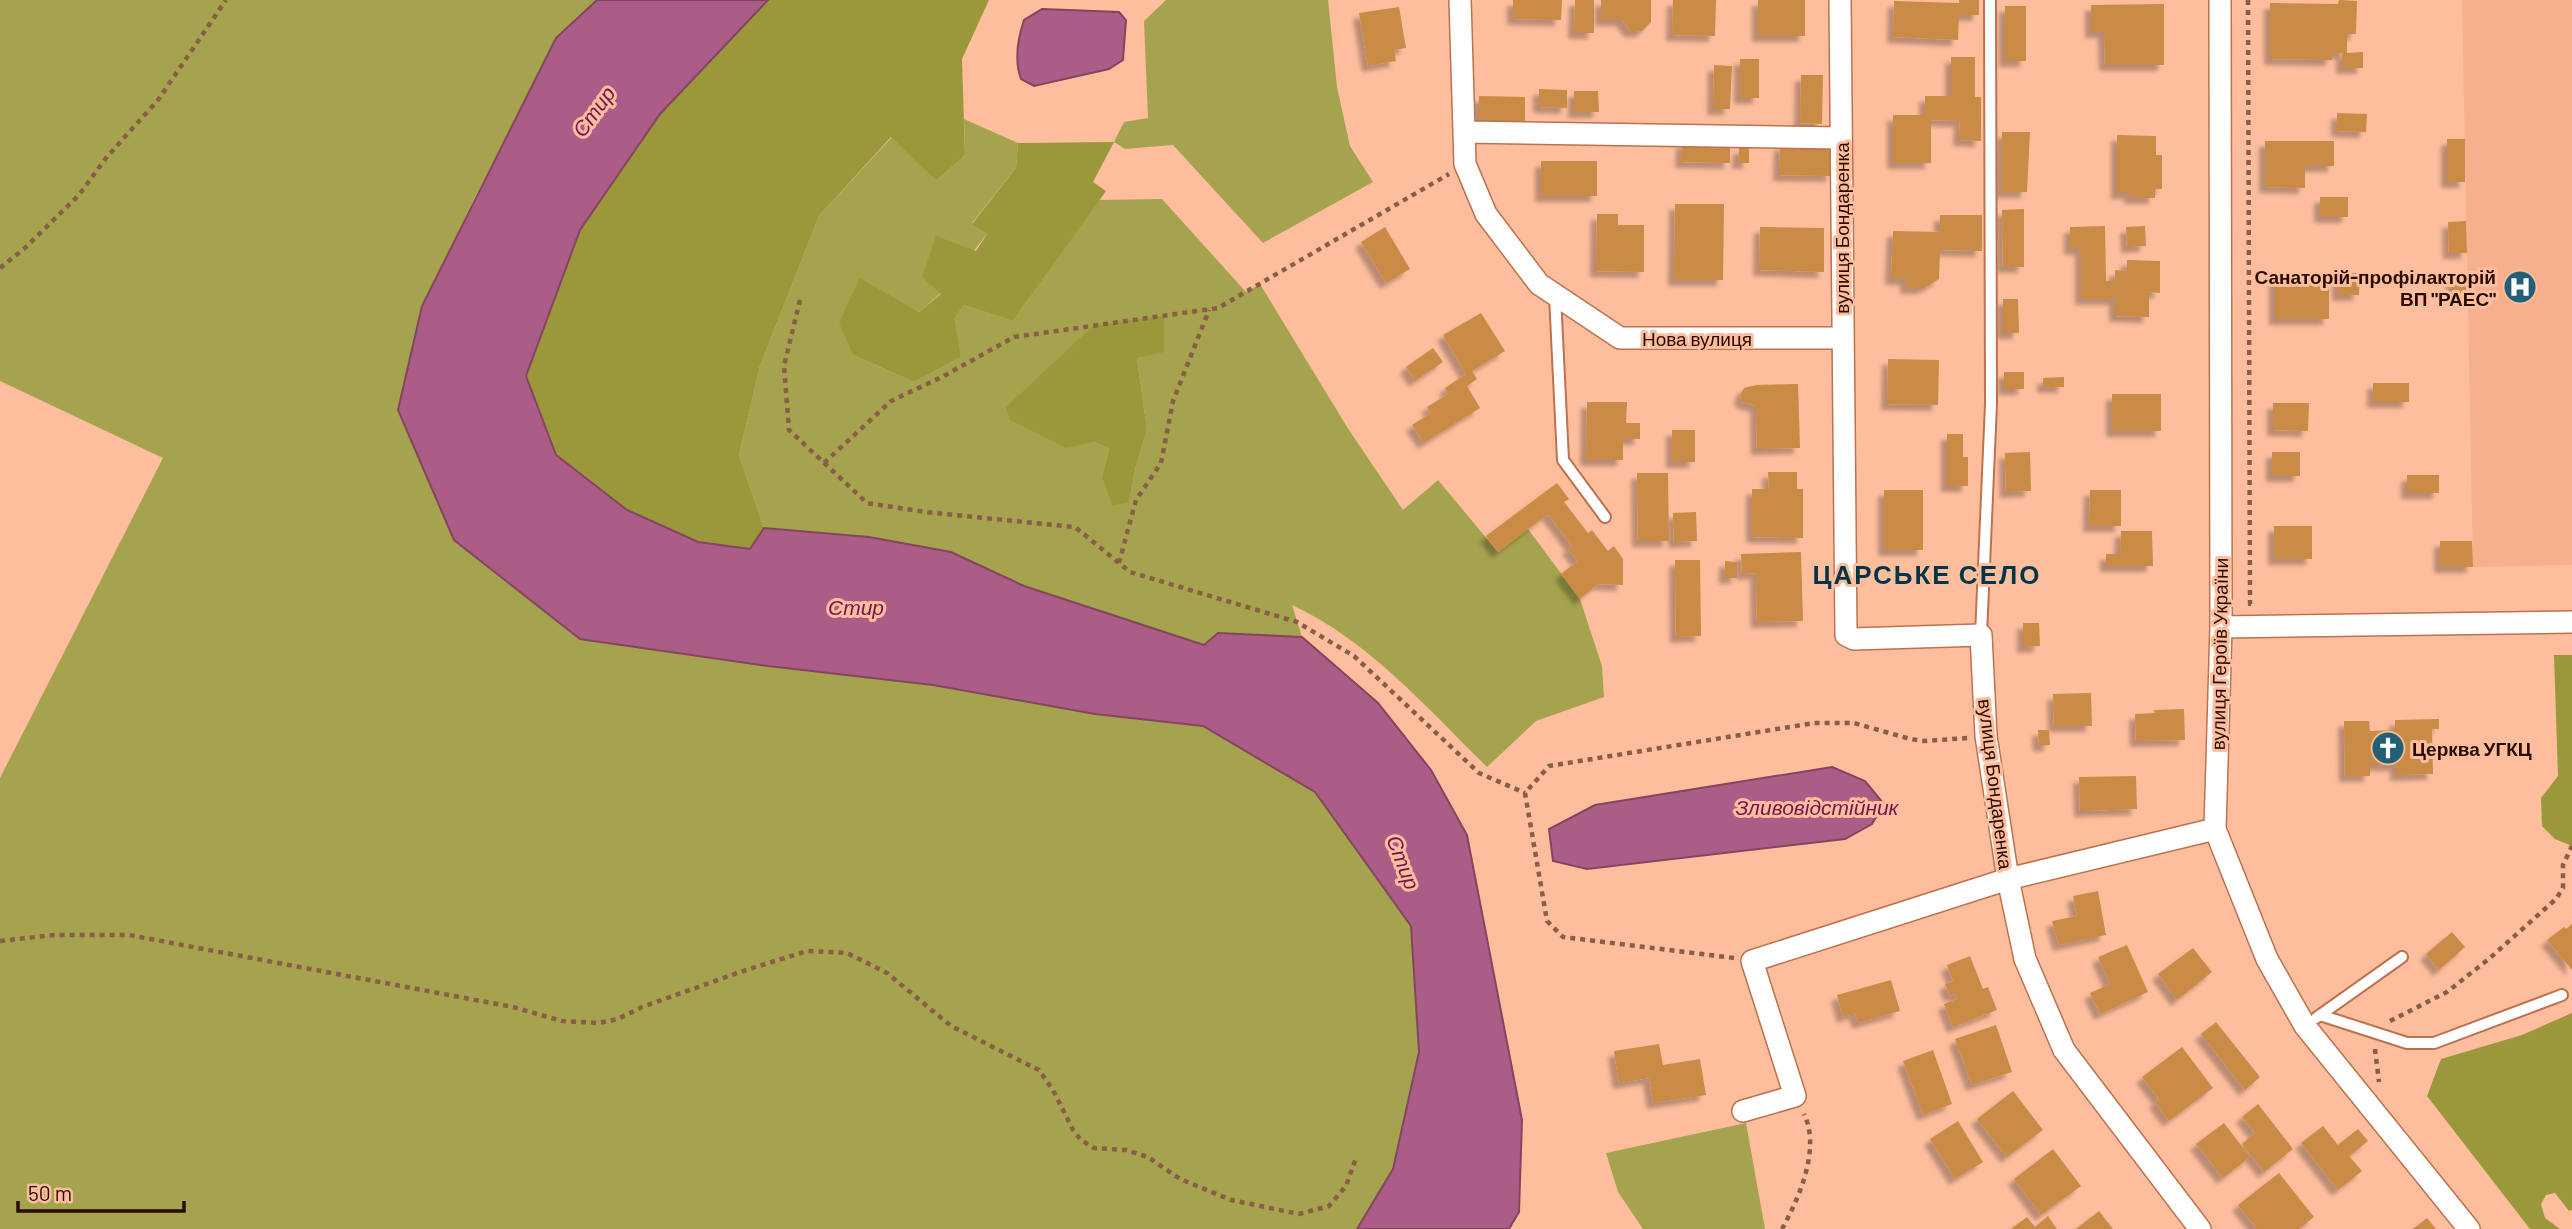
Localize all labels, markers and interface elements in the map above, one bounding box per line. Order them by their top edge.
water label: Стир [566,81,620,141]
street label: вулиця Бондаренка [1830,142,1853,314]
place label: Санаторій-профілакторій ВП "РАЕС" [2254,265,2496,310]
hospital icon: Санаторій-профілакторій ВП "РАЕС" [2501,268,2539,306]
street label: Нова вулиця [1642,327,1752,350]
district label: ЦАРСЬКЕ СЕЛО [1813,558,2041,589]
street label: вулиця Героїв України [2206,558,2232,750]
water label: Стир [828,594,884,619]
street label: вулиця Бондаренка [1974,697,2018,871]
church icon: Церква УГКЦ [2369,729,2407,767]
place label: Церква УГКЦ [2412,737,2532,760]
water label: Зливовідстійник [1735,794,1900,819]
water label: Стир [1382,831,1426,893]
scale bar [18,1170,184,1214]
text: 50 m [28,1180,72,1205]

